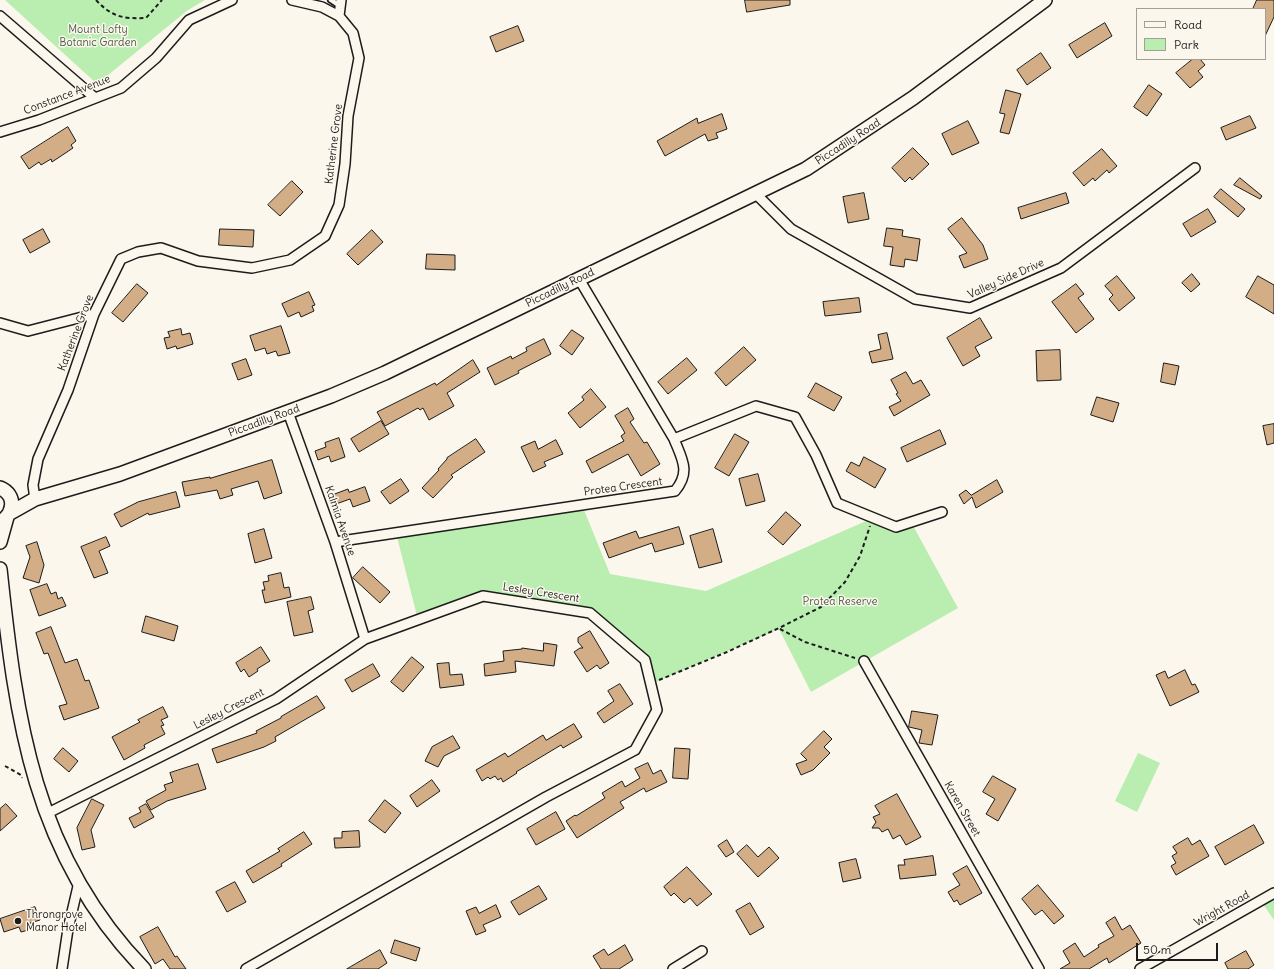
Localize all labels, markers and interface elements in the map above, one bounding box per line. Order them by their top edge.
legend [1136,8,1266,60]
text: Road [1174,17,1202,32]
park label: Mount Lofty Botanic Garden [59,23,137,49]
text: Park [1174,37,1199,52]
street label: Constance Avenue [22,72,112,118]
street label: Katherine Grove [323,103,345,185]
street label: Piccadilly Road [813,116,883,168]
street label: Valley Side Drive [966,256,1046,302]
street label: Piccadilly Road [523,266,597,310]
street label: Katherine Grove [55,293,97,373]
street label: Piccadilly Road [227,402,301,440]
street label: Protea Crescent [583,475,663,499]
street label: Kalmia Avenue [322,484,358,558]
street label: Lesley Crescent [502,580,580,606]
park label: Protea Reserve [803,595,877,609]
street label: Lesley Crescent [192,686,266,732]
street label: Karen Street [941,779,983,839]
street label: Wright Road [1192,888,1252,930]
place label: Throngrove Manor Hotel [26,908,87,934]
marker: Throngrove Manor Hotel [13,916,23,926]
scale bar [1138,935,1220,961]
text: 50 m [1143,942,1171,957]

